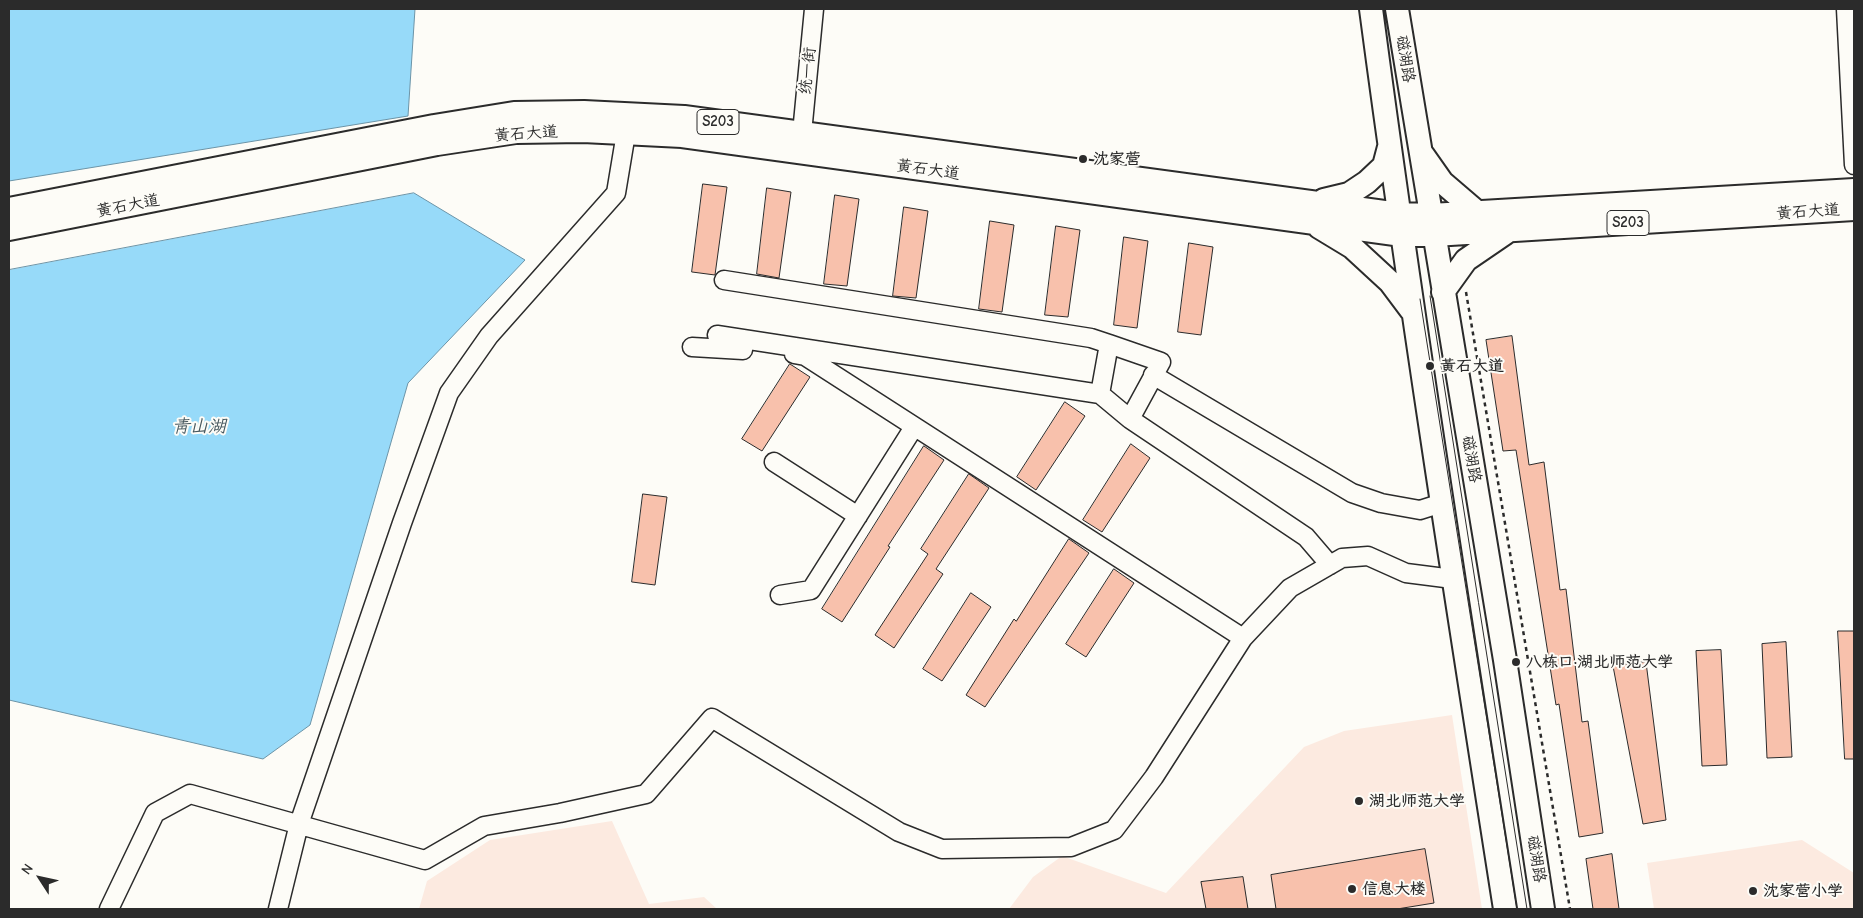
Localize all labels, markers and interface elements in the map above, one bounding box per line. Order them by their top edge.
street label: 磁湖路 [1392,34,1418,84]
street label: 统一街 [796,46,820,96]
road number: S203 [697,110,739,134]
street label: 黄石大道 [493,122,559,146]
place label: 沈家营 [1093,149,1141,169]
marker: 沈家营 [1077,153,1089,165]
street label: 黄石大道 [895,156,961,184]
street label: 黄石大道 [95,190,161,222]
street label: 黄石大道 [1775,200,1841,224]
road number: S203 [1607,210,1649,236]
place label: 黄石大道 [1440,356,1504,376]
marker: 黄石大道 [1424,360,1436,372]
water label: 青山湖 [172,416,226,438]
street label: 磁湖路 [1457,434,1485,484]
place label: 八栋口·湖北师范大学 [1526,652,1673,672]
marker: 八栋口·湖北师范大学 [1510,656,1522,668]
place label: 湖北师范大学 [1369,791,1465,811]
marker: 湖北师范大学 [1353,795,1365,807]
street label: 磁湖路 [1523,834,1549,884]
north arrow [15,853,65,903]
text: N [18,860,37,878]
place label: 信息大楼 [1362,879,1426,899]
place label: 沈家营小学 [1763,881,1843,901]
marker: 信息大楼 [1346,883,1358,895]
marker: 沈家营小学 [1747,885,1759,897]

